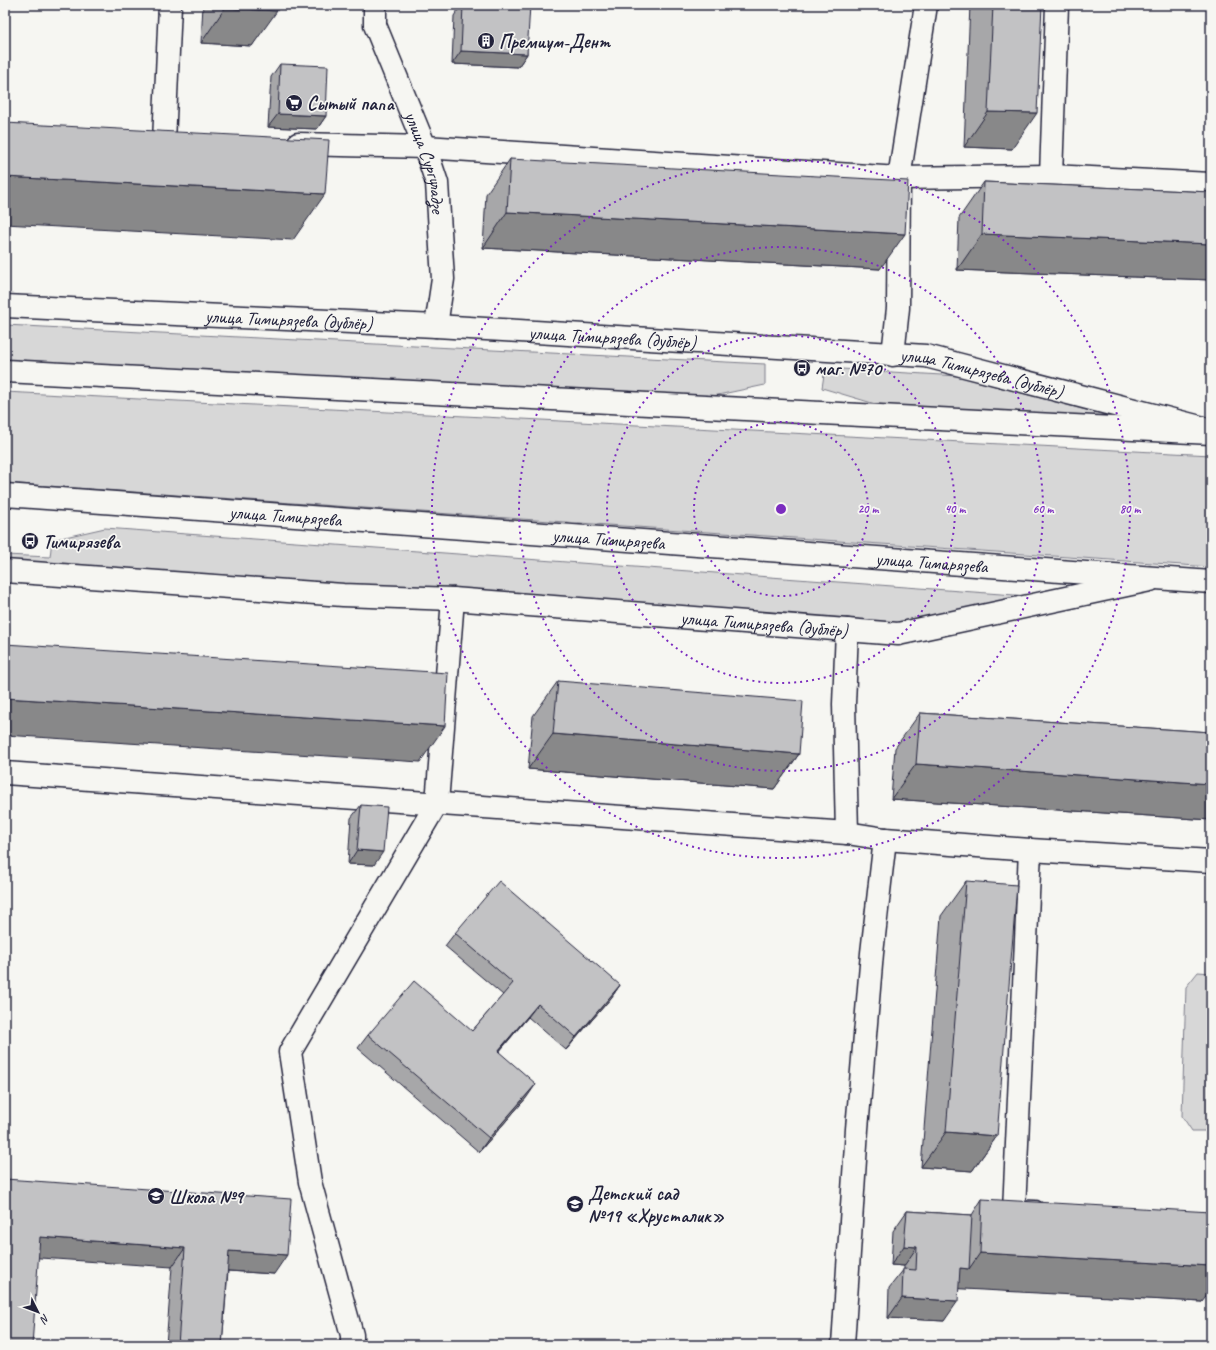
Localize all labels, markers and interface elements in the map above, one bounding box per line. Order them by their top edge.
place label: Премиум-Дент [499,30,612,54]
building icon: Премиум-Дент [476,31,496,51]
place label: Сытый папа [307,92,396,116]
supermarket icon: Сытый папа [284,93,304,113]
street label: улица Сургуладзе [398,107,450,216]
street label: улица Тимирязева (дублёр) [203,304,375,336]
street label: улица Тимирязева (дублёр) [527,321,698,355]
street label: улица Тимирязева (дублёр) [898,343,1067,404]
place label: маг. №70 [815,357,884,381]
bus stop icon: маг. №70 [792,358,812,378]
street label: улица Тимирязева [227,500,344,532]
text: 20 m [858,501,879,517]
text: 40 m [945,501,966,517]
text: 60 m [1033,501,1055,517]
text: 80 m [1120,501,1141,517]
centre of rings [774,502,788,516]
street label: улица Тимирязева [550,523,667,556]
place label: Тимирязева [43,530,121,554]
bus stop icon: Тимирязева [20,531,40,551]
street label: улица Тимирязева [874,547,990,579]
street label: улица Тимирязева (дублёр) [679,606,850,643]
place label: Детский сад №19 «Хрусталик» [588,1182,725,1228]
place label: Школа №9 [169,1185,246,1209]
school or university icon: Школа №9 [146,1186,166,1206]
school or university icon: Детский сад №19 «Хрусталик» [565,1194,585,1214]
north arrow [18,1292,58,1332]
text: N [36,1311,53,1328]

